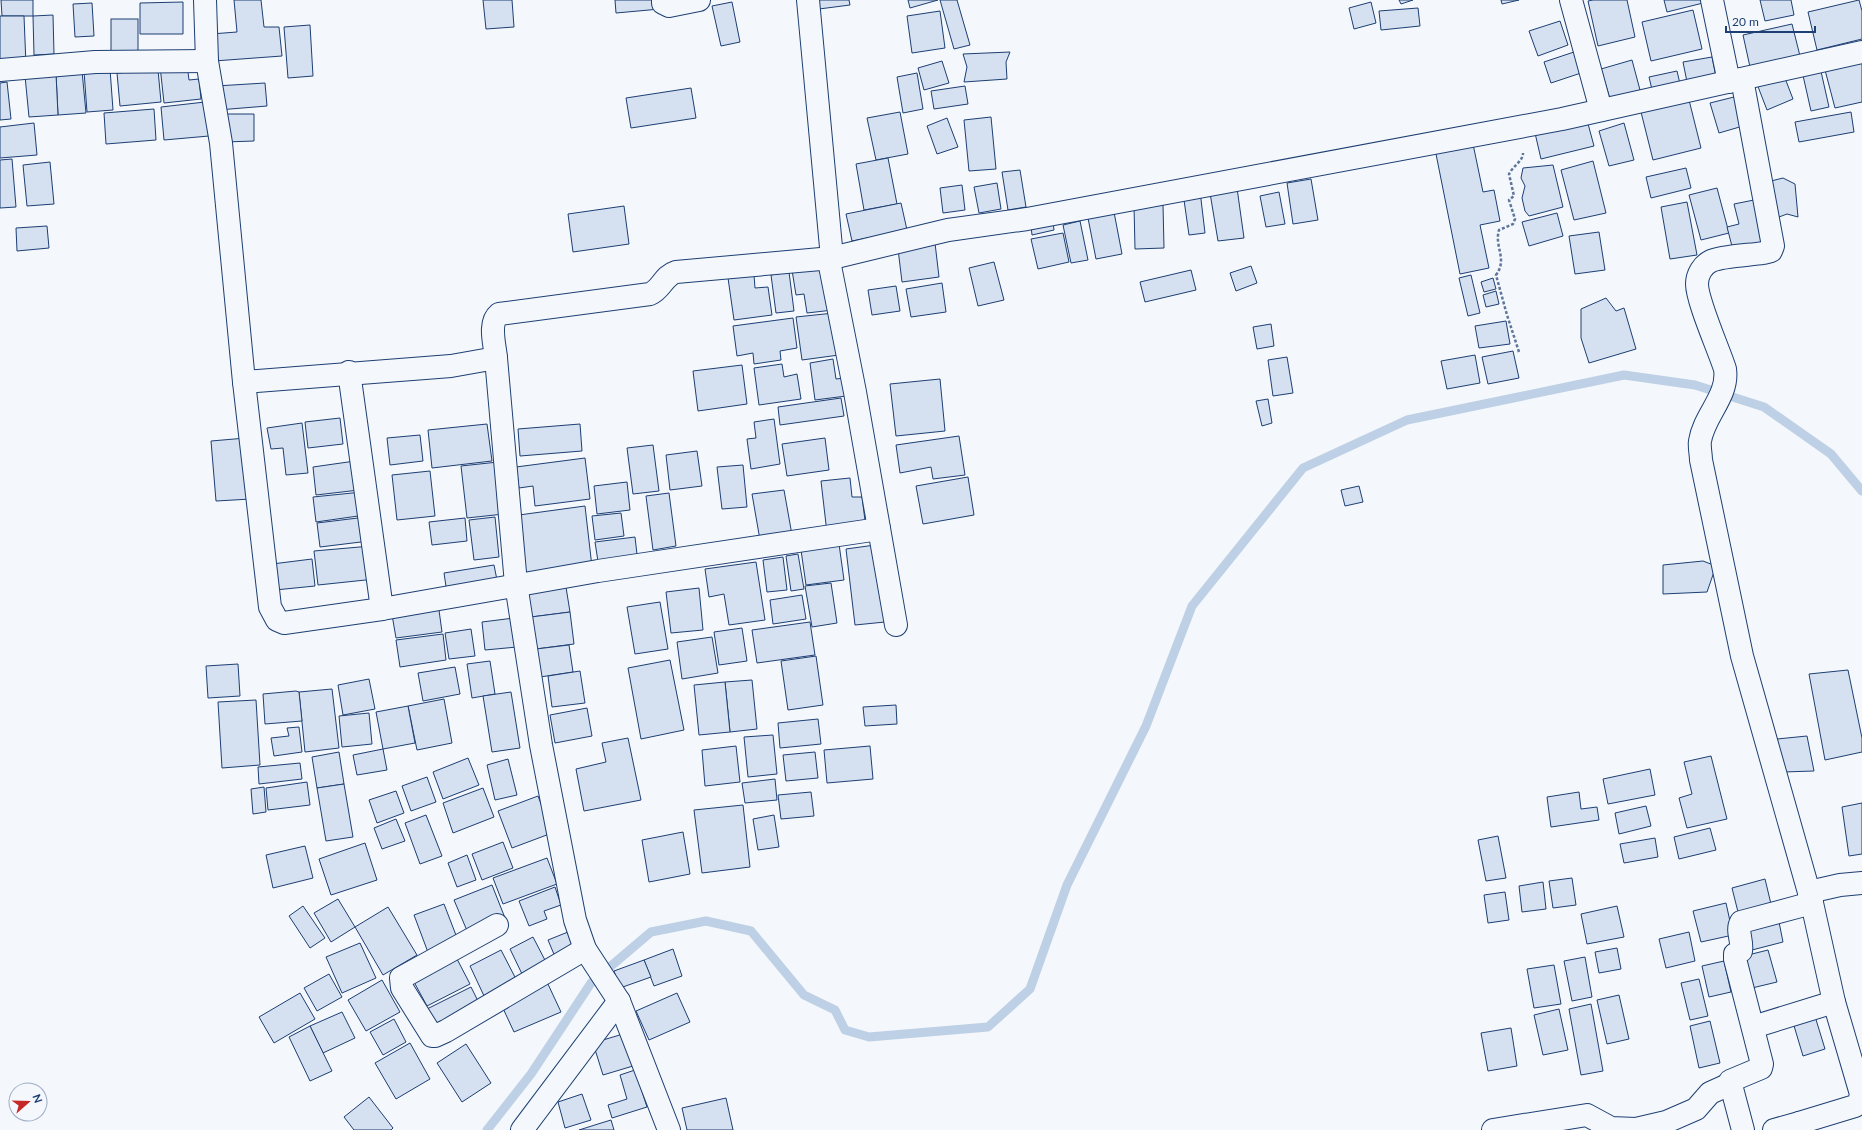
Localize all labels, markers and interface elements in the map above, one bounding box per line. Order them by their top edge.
scale bar [1726,8,1815,34]
text: 20 m [1732,14,1759,29]
north arrow [8,1082,48,1122]
text: N [30,1092,45,1105]

